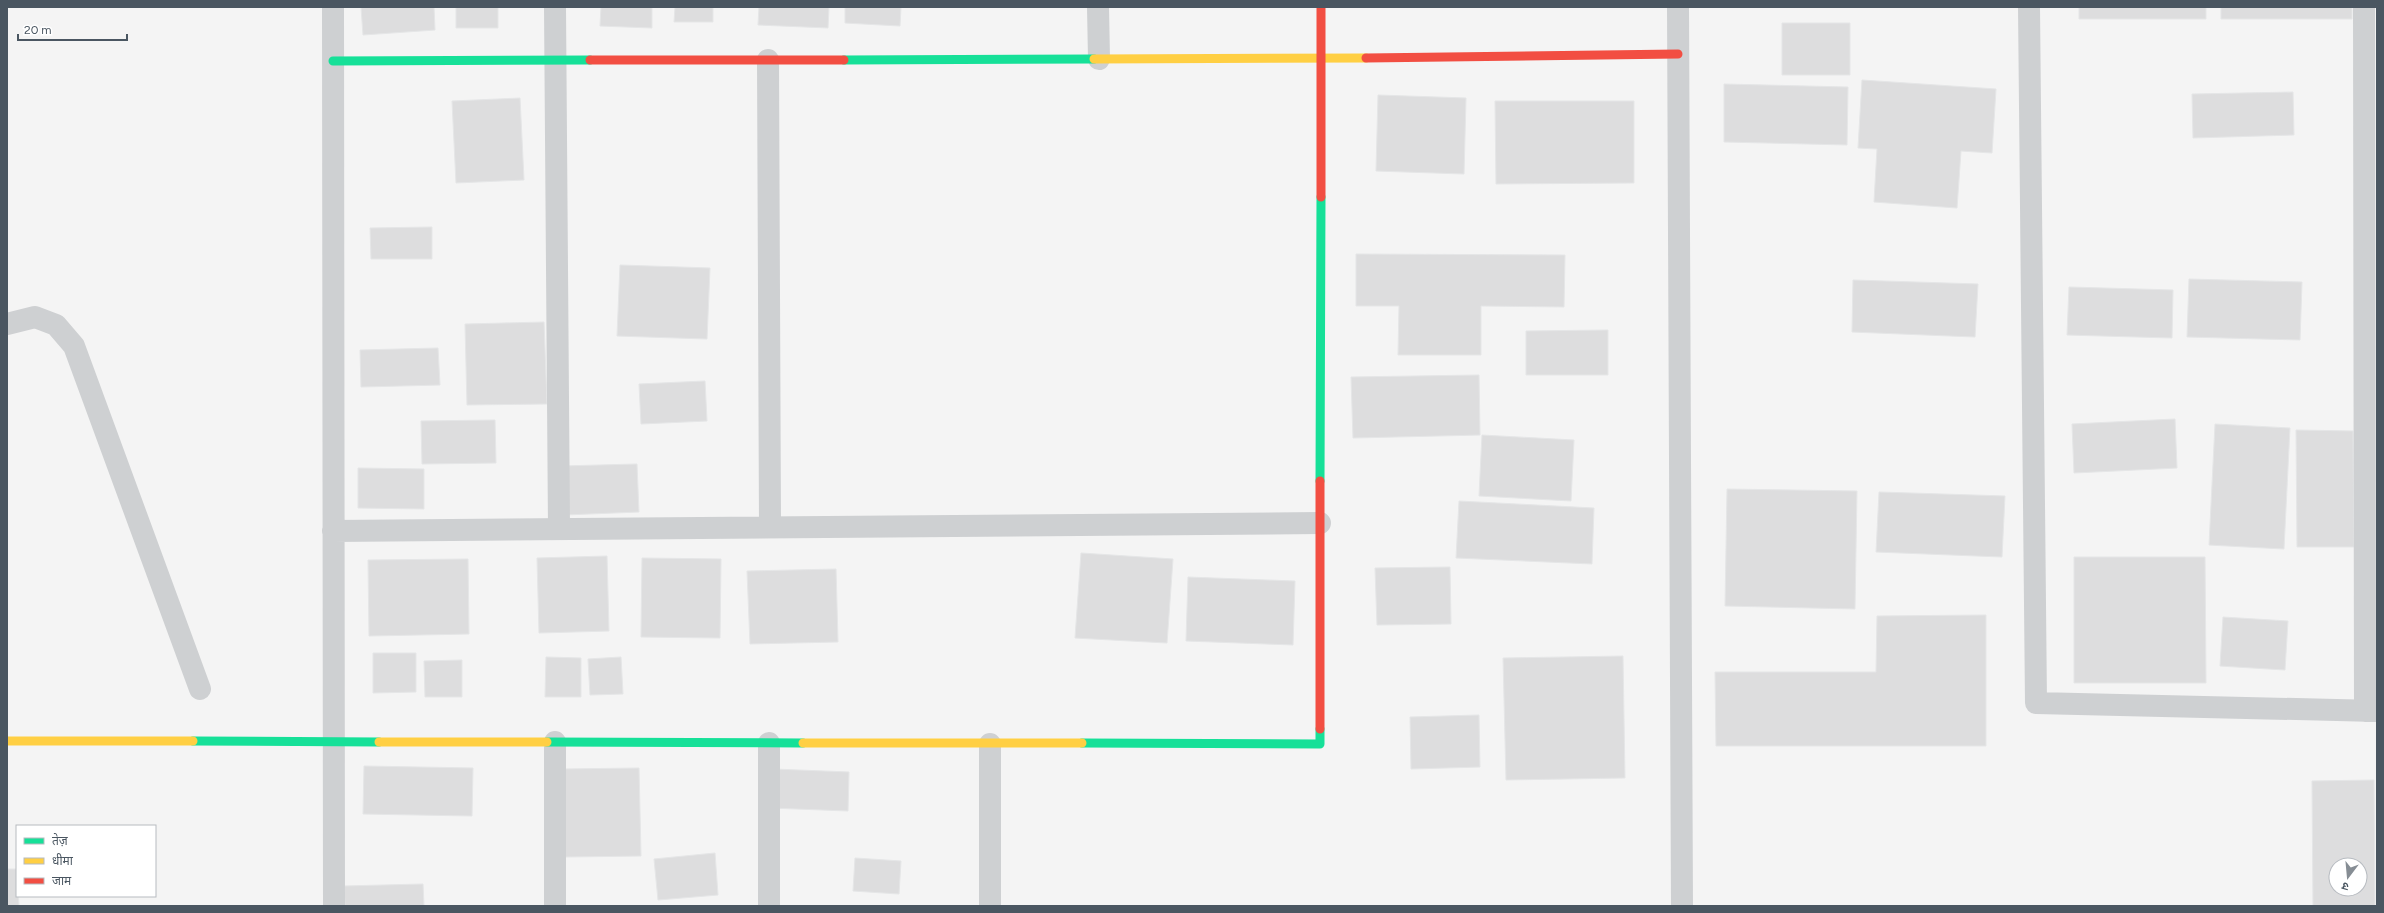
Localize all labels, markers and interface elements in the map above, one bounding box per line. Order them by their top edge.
scale bar [18,16,127,42]
text: 20 m [24,23,52,37]
legend [16,825,156,897]
text: तेज़ [52,833,69,848]
text: धीमा [52,853,74,868]
north arrow [2328,857,2368,897]
text: जाम [52,874,72,888]
text: उ [2340,879,2350,893]

